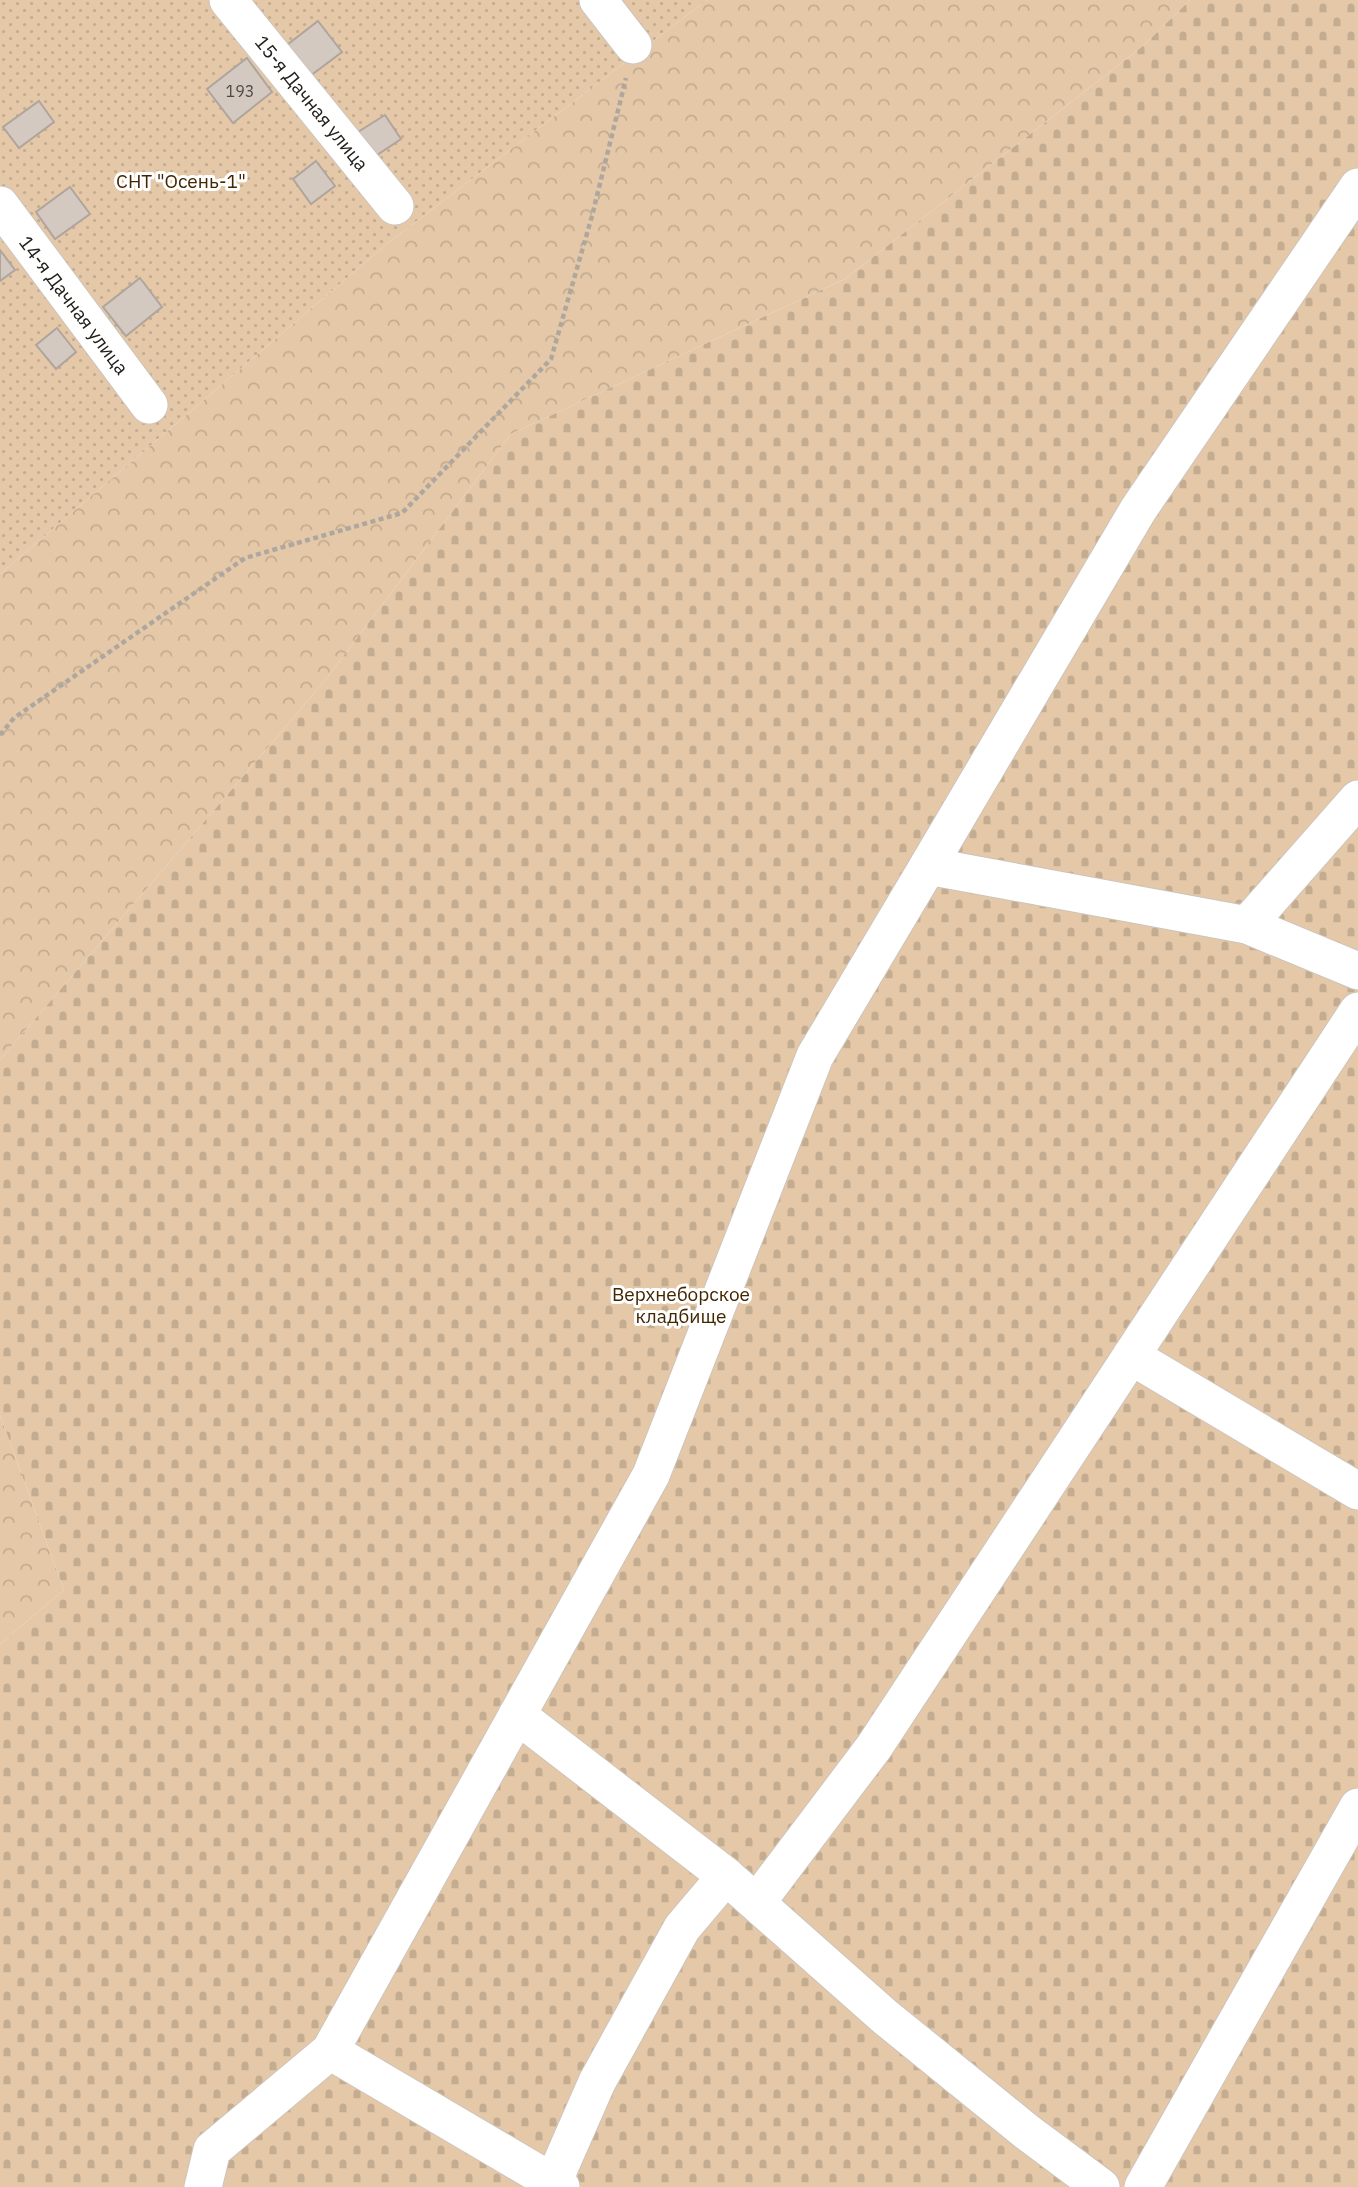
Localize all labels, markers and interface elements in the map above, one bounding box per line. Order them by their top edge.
street label: 15-я Дачная улица [250,30,374,176]
house number: 193 [226,81,254,101]
park label: СНТ "Осень-1" [116,169,246,193]
street label: 14-я Дачная улица [14,231,134,379]
park label: Верхнеборское кладбище [612,1282,750,1328]

